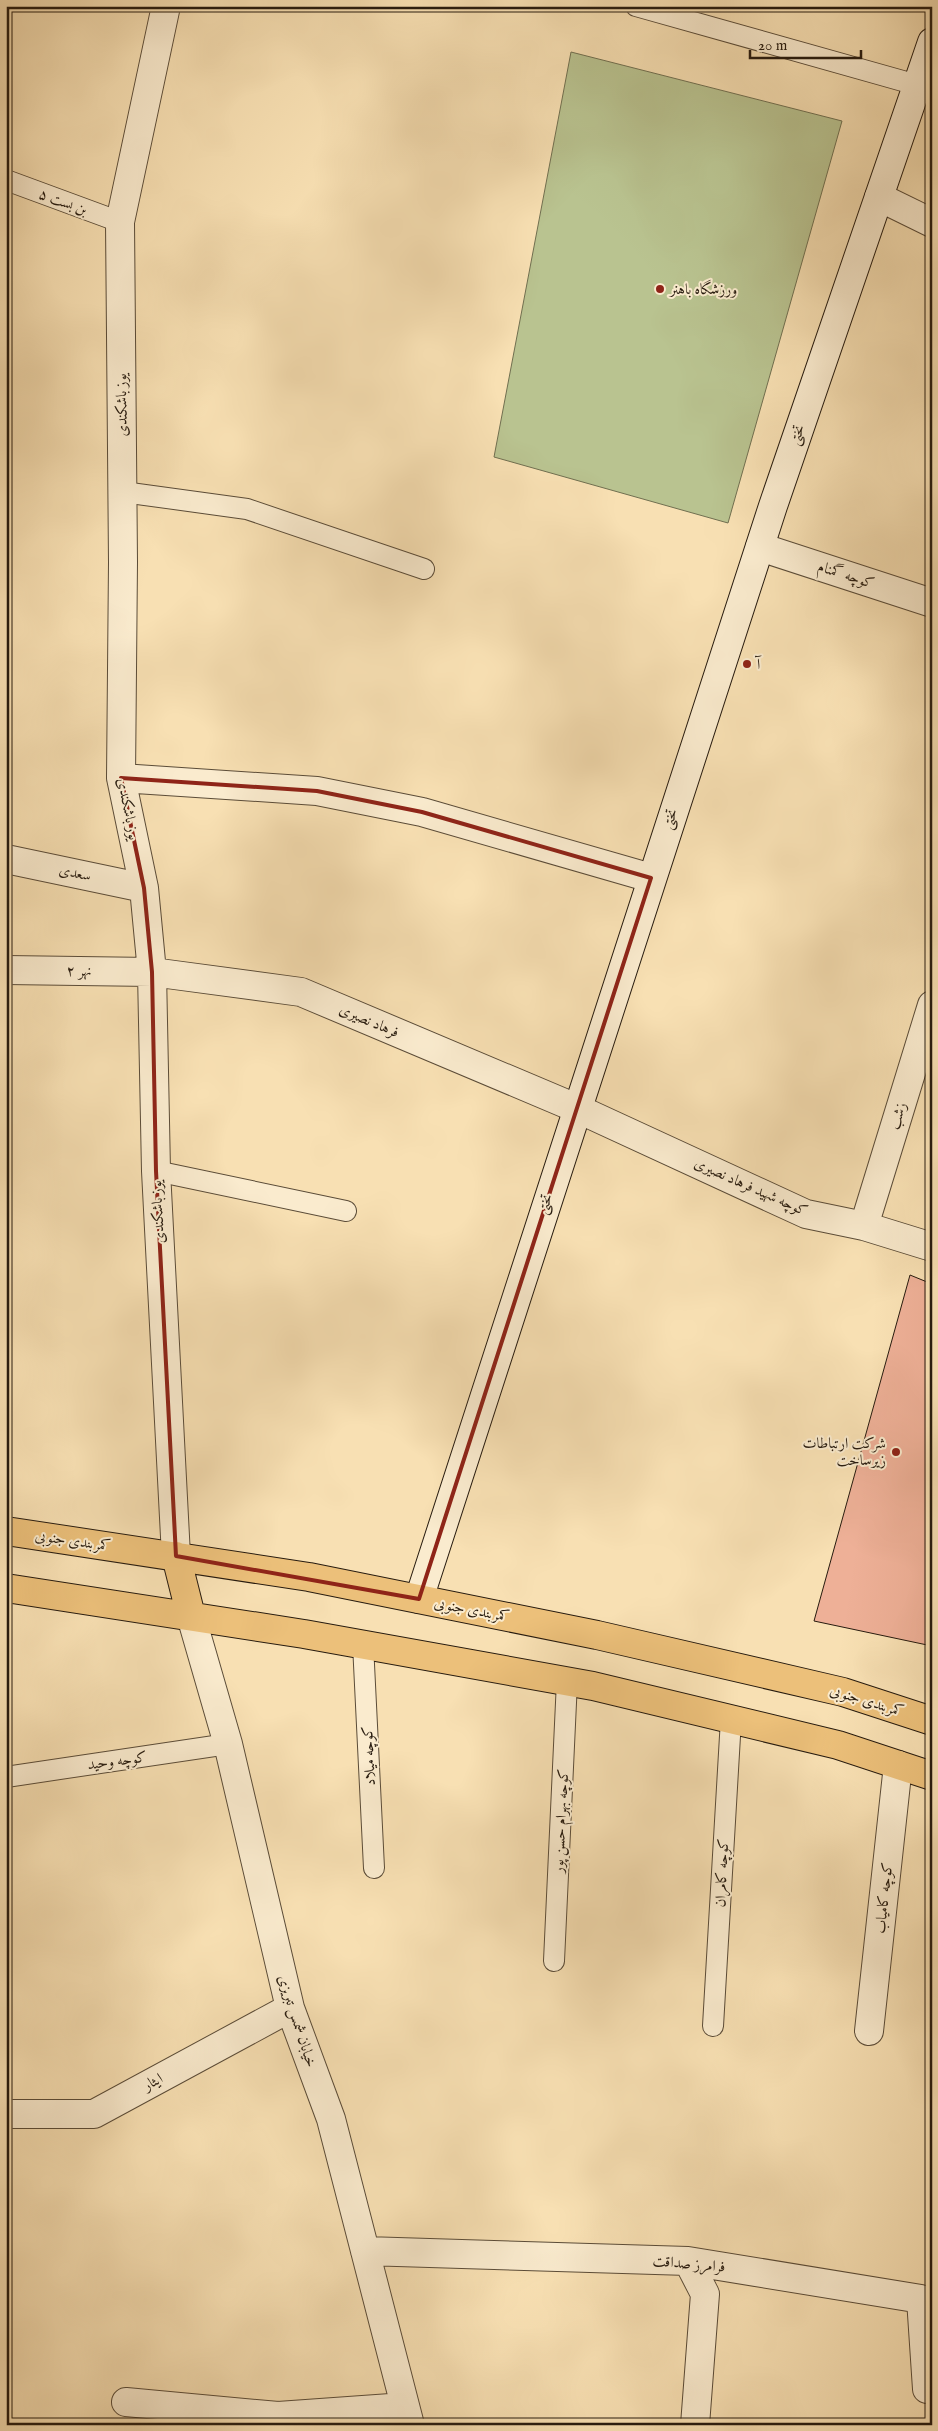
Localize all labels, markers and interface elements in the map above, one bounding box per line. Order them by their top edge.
scale bar [750,28,862,60]
text: 20 m [758,36,788,55]
street label: بن بست ۵ [36,184,90,220]
place label: ورزشگاه باهنر [668,279,737,299]
marker: ورزشگاه باهنر [654,283,666,295]
street label: یوز باشکندی [112,372,132,437]
street label: تختی [785,422,810,448]
street label: کوچه گمنام [814,556,877,596]
place label: آ [754,655,762,674]
marker: آ [741,658,753,670]
street label: یوز باشکندی [113,776,144,843]
street label: تختی [658,806,683,832]
street label: سعدی [57,860,93,886]
street label: نهر ۲ [66,961,92,981]
street label: فرهاد نصیری [336,1000,402,1042]
street label: زشب [885,1100,911,1132]
street label: کوچه شهید فرهاد نصیری [691,1153,811,1221]
street label: یوز باشکندی [147,1179,169,1244]
street label: تختی [533,1191,558,1217]
place label: شرکت ارتباطات زیرساخت [803,1434,886,1470]
marker: شرکت ارتباطات زیرساخت [890,1446,902,1458]
street label: کمربندی جنوبی [34,1526,112,1557]
street label: کمربندی جنوبی [432,1593,511,1628]
street label: کمربندی جنوبی [827,1681,906,1722]
street label: کوچه میلاد [358,1726,381,1786]
street label: کوچه وحید [86,1747,148,1776]
street label: کوچه بهرام حسن پور [549,1768,576,1876]
street label: کوچه کامران [711,1838,734,1908]
street label: کوچه کامیاب [871,1861,898,1935]
street label: خیابان شمس تبریزی [273,1972,321,2070]
street label: ایثار [138,2069,166,2096]
street label: فرامرز صداقت [652,2251,726,2278]

